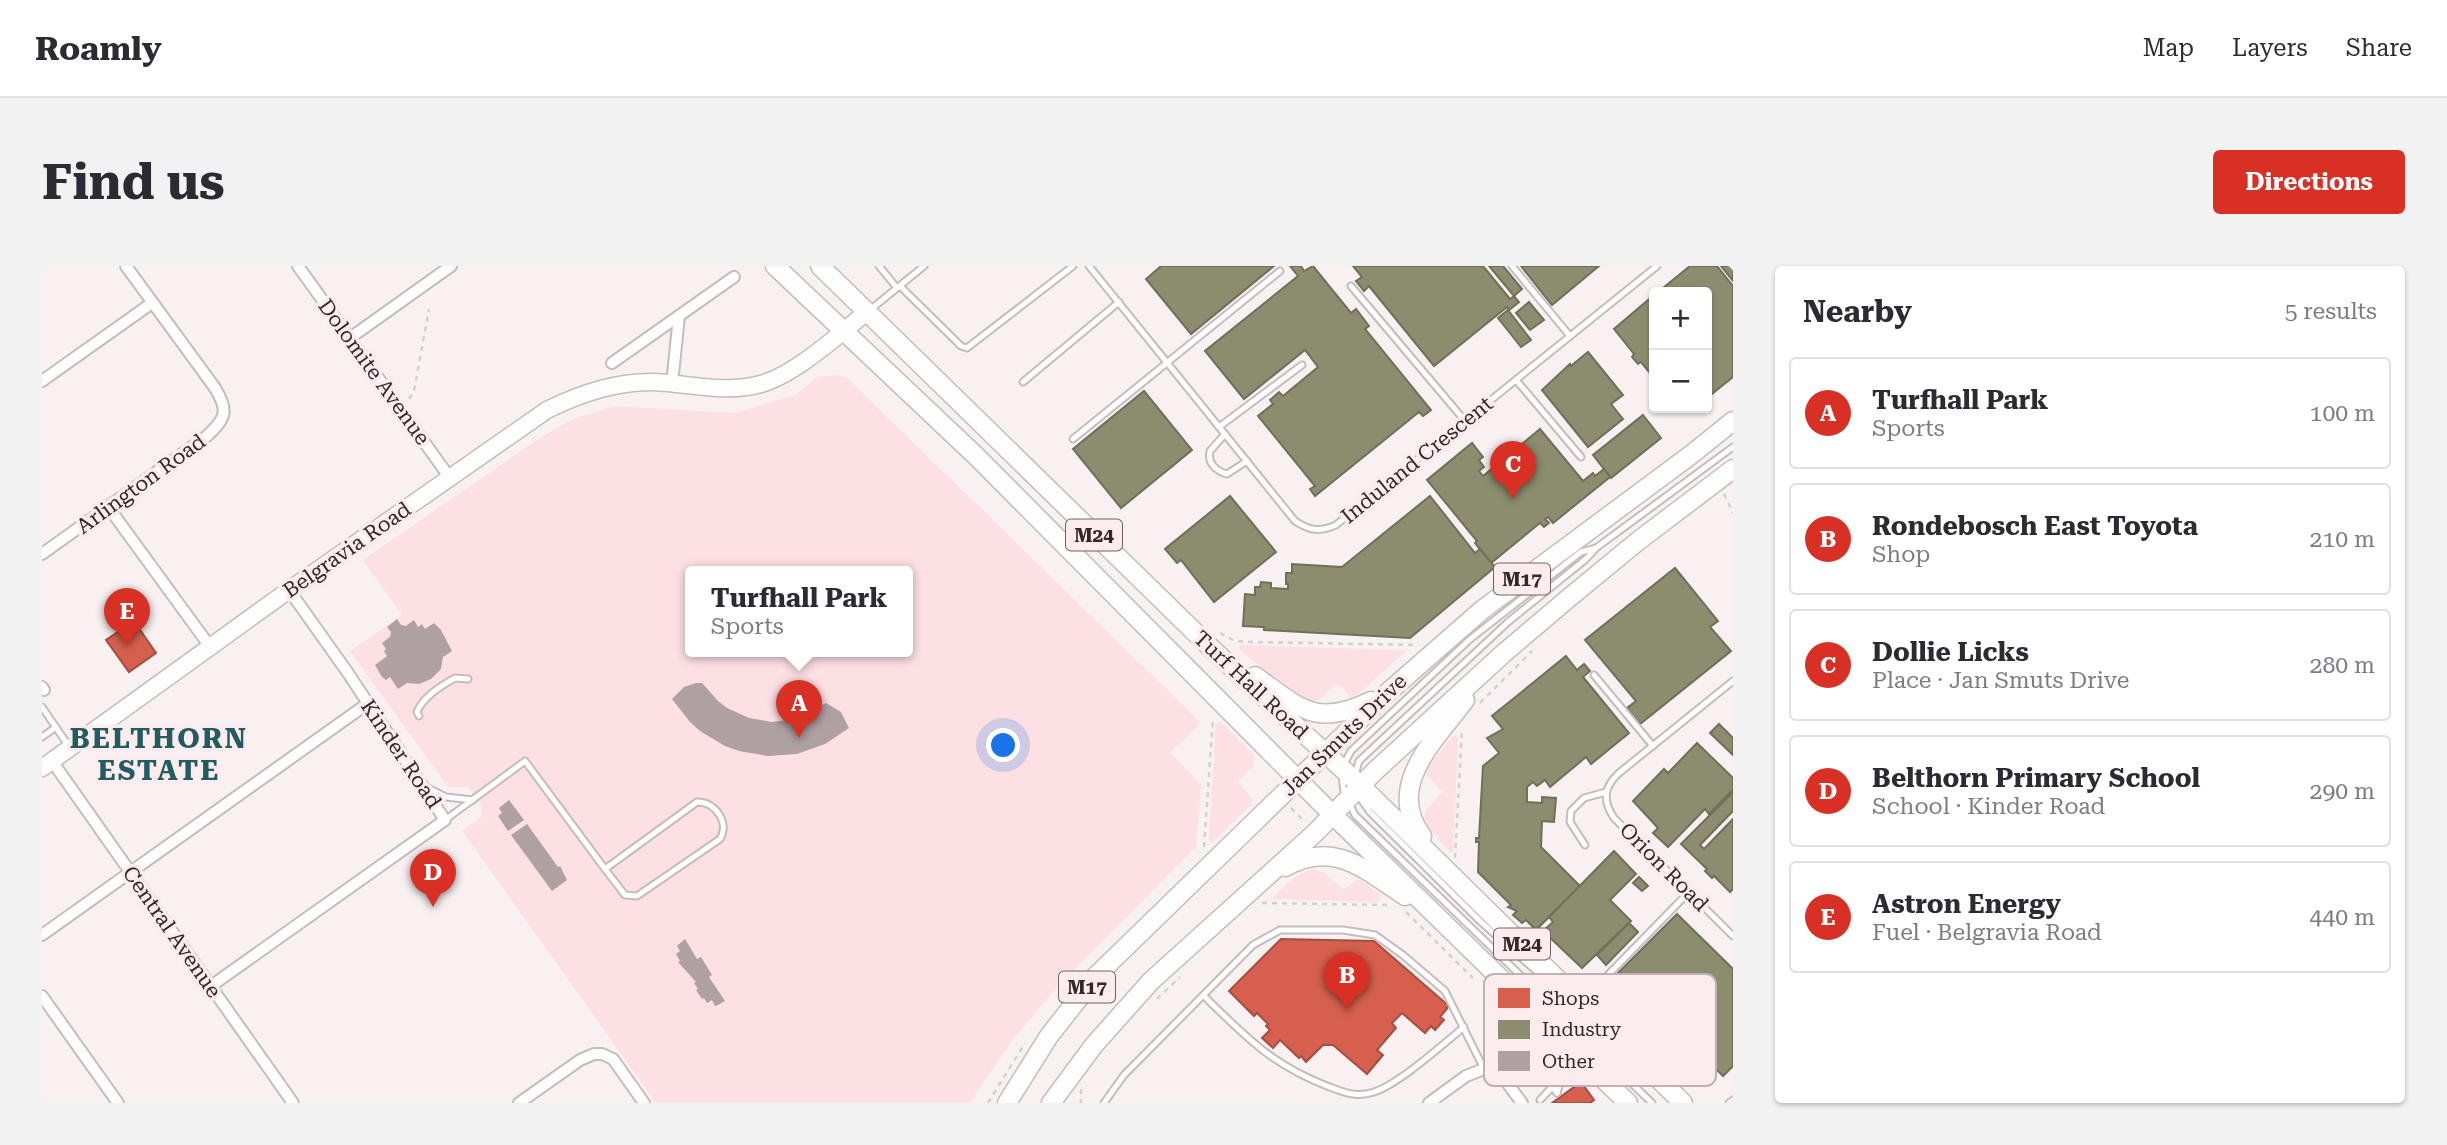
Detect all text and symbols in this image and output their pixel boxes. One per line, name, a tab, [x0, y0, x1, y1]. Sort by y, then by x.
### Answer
text: Roamly	[35, 29, 162, 68]
text: Map	[2143, 34, 2194, 62]
text: Layers	[2232, 34, 2308, 62]
text: Share	[2346, 34, 2412, 62]
button: Directions	[2213, 150, 2405, 214]
text: Find us	[42, 154, 225, 211]
map controls	[1649, 287, 1712, 413]
button: +	[1649, 287, 1712, 350]
street label: Dolomite Avenue	[313, 294, 435, 450]
text: Nearby	[1803, 294, 1912, 329]
text: 5 results	[2285, 298, 2377, 325]
button: −	[1649, 350, 1712, 413]
text: Turfhall Park	[1872, 385, 2048, 415]
street label: Induland Crescent	[1336, 391, 1498, 528]
text: A	[1820, 400, 1836, 427]
text: 100 m	[2310, 400, 2375, 427]
text: Sports	[1872, 415, 1945, 442]
street label: Arlington Road	[72, 429, 210, 539]
pin: C	[1490, 441, 1536, 499]
street label: Belgravia Road	[279, 497, 416, 603]
text: Rondebosch East Toyota	[1872, 511, 2198, 541]
road number: M24	[1066, 520, 1122, 550]
text: B	[1820, 526, 1836, 553]
text: 210 m	[2310, 526, 2375, 553]
text: Shop	[1872, 541, 1930, 568]
road number: M17	[1494, 564, 1550, 594]
popup	[685, 566, 913, 657]
text: Turfhall Park	[711, 583, 887, 613]
pin: E	[104, 588, 150, 646]
text: Sports	[711, 613, 784, 640]
street label: Turf Hall Road	[1189, 626, 1314, 744]
text: Dollie Licks	[1872, 637, 2029, 667]
text: C	[1820, 652, 1836, 679]
text: 280 m	[2310, 652, 2375, 679]
text: Place · Jan Smuts Drive	[1872, 667, 2129, 694]
street label: Jan Smuts Drive	[1276, 669, 1412, 801]
pin: A	[776, 680, 822, 738]
street label: Kinder Road	[356, 695, 446, 813]
district label: BELTHORN ESTATE	[70, 722, 248, 787]
your location	[986, 728, 1020, 762]
text: Belthorn Primary School	[1872, 763, 2200, 793]
text: D	[1819, 778, 1837, 805]
text: 290 m	[2310, 778, 2375, 805]
text: School · Kinder Road	[1872, 793, 2105, 820]
street label: Orion Road	[1615, 818, 1714, 917]
pin: D	[410, 849, 456, 907]
street label: Central Avenue	[118, 862, 226, 1002]
text: Astron Energy	[1872, 889, 2061, 919]
text: E	[1821, 904, 1835, 931]
text: 440 m	[2310, 904, 2375, 931]
text: Fuel · Belgravia Road	[1872, 919, 2102, 946]
road number: M24	[1494, 929, 1550, 960]
pin: B	[1324, 952, 1370, 1010]
road number: M17	[1059, 972, 1115, 1002]
legend	[1484, 974, 1716, 1086]
text: Shops	[1542, 987, 1599, 1010]
text: Industry	[1542, 1018, 1622, 1041]
text: Other	[1542, 1050, 1595, 1073]

